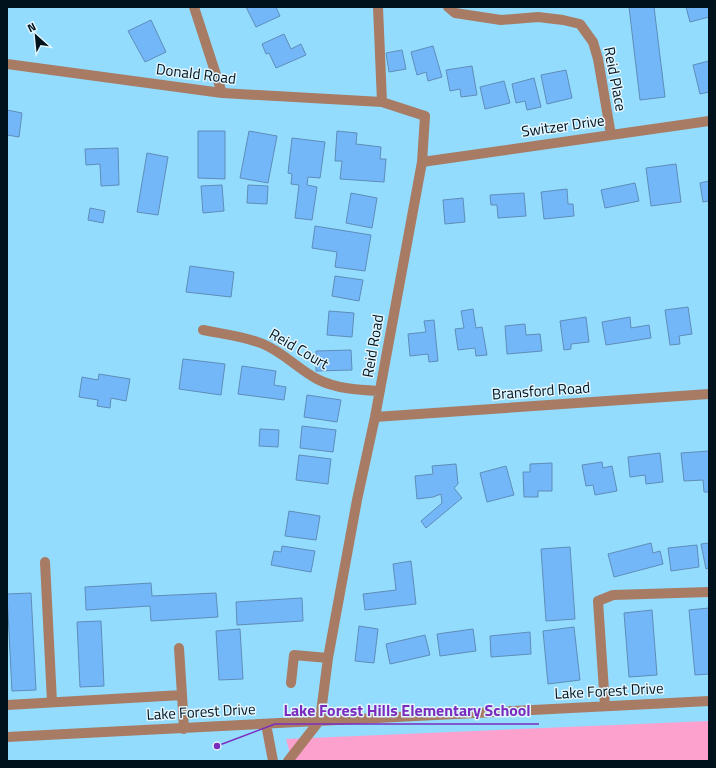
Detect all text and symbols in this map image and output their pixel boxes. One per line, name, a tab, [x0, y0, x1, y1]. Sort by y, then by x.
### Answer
north arrow	[16, 16, 56, 56]
text: N	[24, 18, 38, 36]
street label: Reid Place	[598, 45, 633, 113]
street label: Donald Road	[155, 57, 237, 90]
street label: Switzer Drive	[520, 108, 606, 143]
street label: Reid Road	[356, 313, 389, 379]
street label: Reid Court	[265, 322, 334, 375]
street label: Bransford Road	[491, 376, 591, 405]
street label: Lake Forest Drive	[554, 676, 664, 705]
callout: Lake Forest Hills Elementary School	[275, 696, 539, 724]
street label: Lake Forest Drive	[146, 697, 256, 726]
text: Lake Forest Hills Elementary School	[283, 698, 531, 722]

